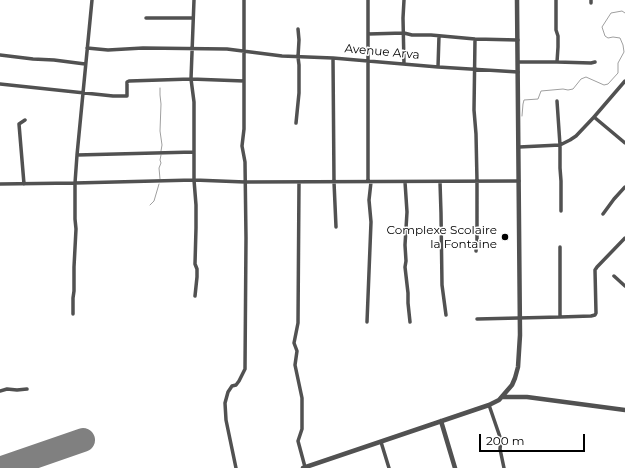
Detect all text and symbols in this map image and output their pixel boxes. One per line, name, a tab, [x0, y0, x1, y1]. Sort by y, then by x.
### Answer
street label: Avenue Arva	[344, 42, 420, 62]
place label: Complexe Scolaire la Fontaine	[386, 223, 497, 251]
marker: Complexe Scolaire la Fontaine	[500, 232, 510, 242]
scale bar	[481, 426, 587, 452]
text: 200 m	[486, 433, 525, 448]

